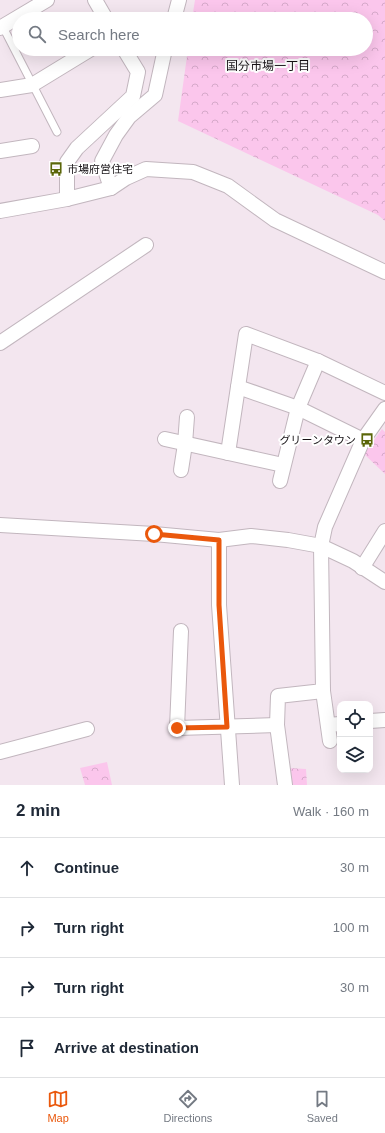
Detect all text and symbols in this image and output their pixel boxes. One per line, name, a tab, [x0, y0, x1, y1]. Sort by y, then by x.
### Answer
search box	[12, 12, 373, 56]
icon: search	[26, 23, 48, 45]
text: Search here	[58, 26, 140, 43]
district label: 国分市場一丁目	[226, 59, 310, 73]
bus stop icon: 市場府営住宅	[48, 161, 64, 177]
place label: 市場府営住宅	[67, 163, 133, 175]
bus stop icon: グリーンタウン	[359, 432, 375, 448]
place label: グリーンタウン	[280, 434, 356, 446]
route start	[145, 525, 163, 543]
map controls	[337, 701, 373, 773]
button: locate	[337, 701, 373, 737]
route end	[168, 719, 186, 737]
button: layers	[337, 737, 373, 773]
text: 2 min	[16, 801, 60, 820]
text: Walk · 160 m	[293, 804, 369, 819]
icon: ahead	[16, 857, 38, 879]
text: Continue	[54, 859, 119, 876]
text: 30 m	[340, 860, 369, 875]
icon: right	[16, 917, 38, 939]
text: Turn right	[54, 919, 124, 936]
text: 100 m	[333, 920, 369, 935]
icon: right	[16, 977, 38, 999]
text: Turn right	[54, 979, 124, 996]
text: 30 m	[340, 980, 369, 995]
icon: arrive	[16, 1037, 38, 1059]
text: Arrive at destination	[54, 1039, 199, 1056]
tab: Map	[47, 1088, 69, 1124]
tab: Directions	[163, 1088, 212, 1124]
tab: Saved	[307, 1088, 338, 1124]

